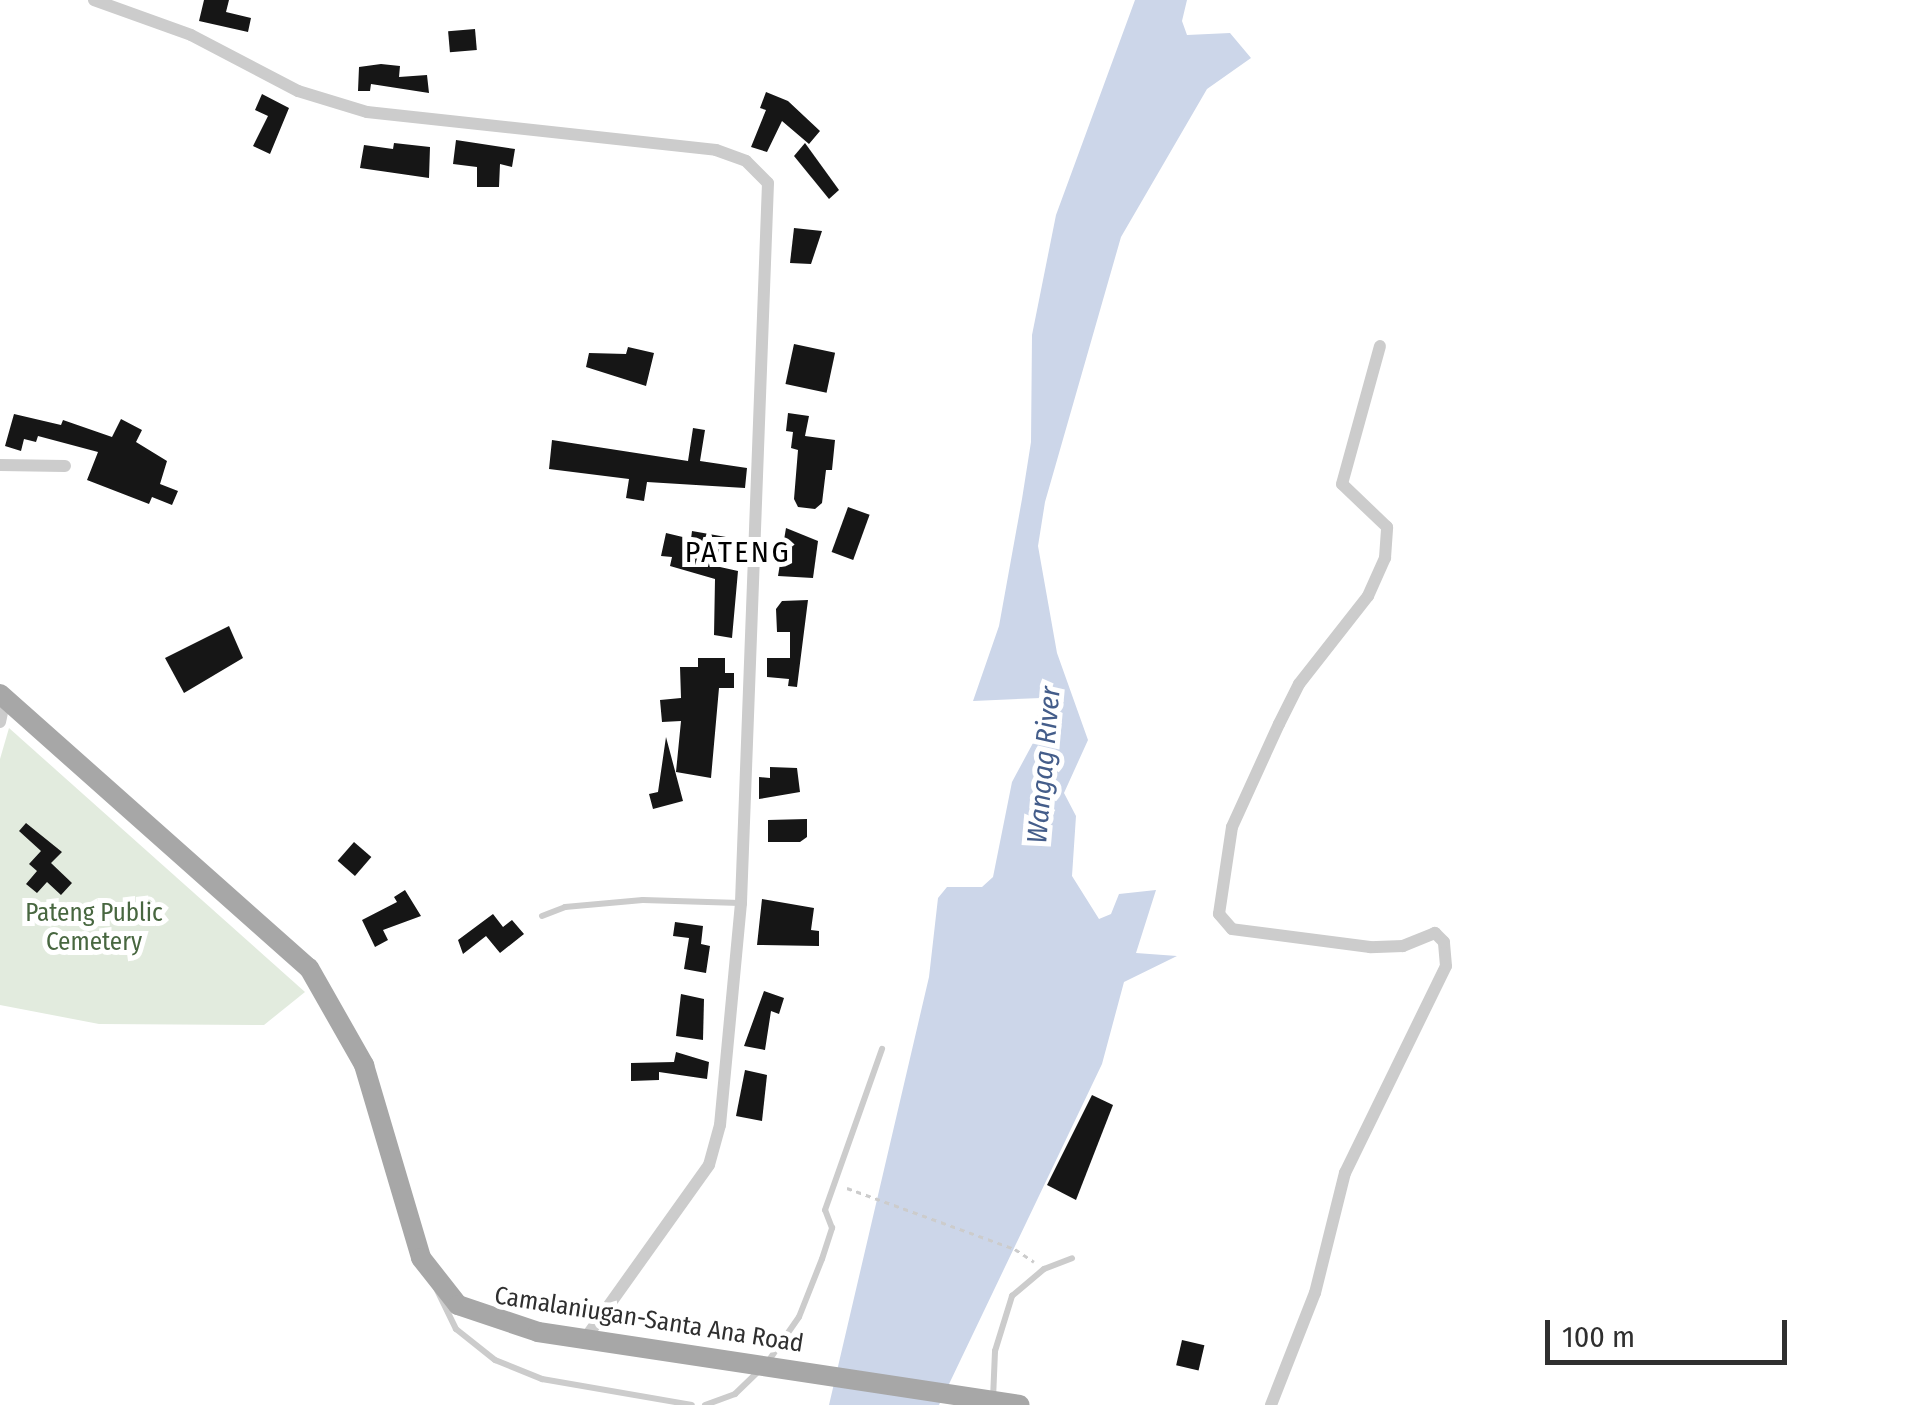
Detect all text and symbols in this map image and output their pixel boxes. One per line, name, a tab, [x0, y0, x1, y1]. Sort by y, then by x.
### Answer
district label: PATENG	[685, 534, 791, 570]
water label: Wangag River	[1020, 685, 1068, 845]
park label: Pateng Public Cemetery	[25, 899, 163, 958]
street label: Camalaniugan-Santa Ana Road	[492, 1281, 806, 1359]
scale bar	[1550, 1300, 1792, 1362]
text: 100 m	[1562, 1319, 1635, 1355]

